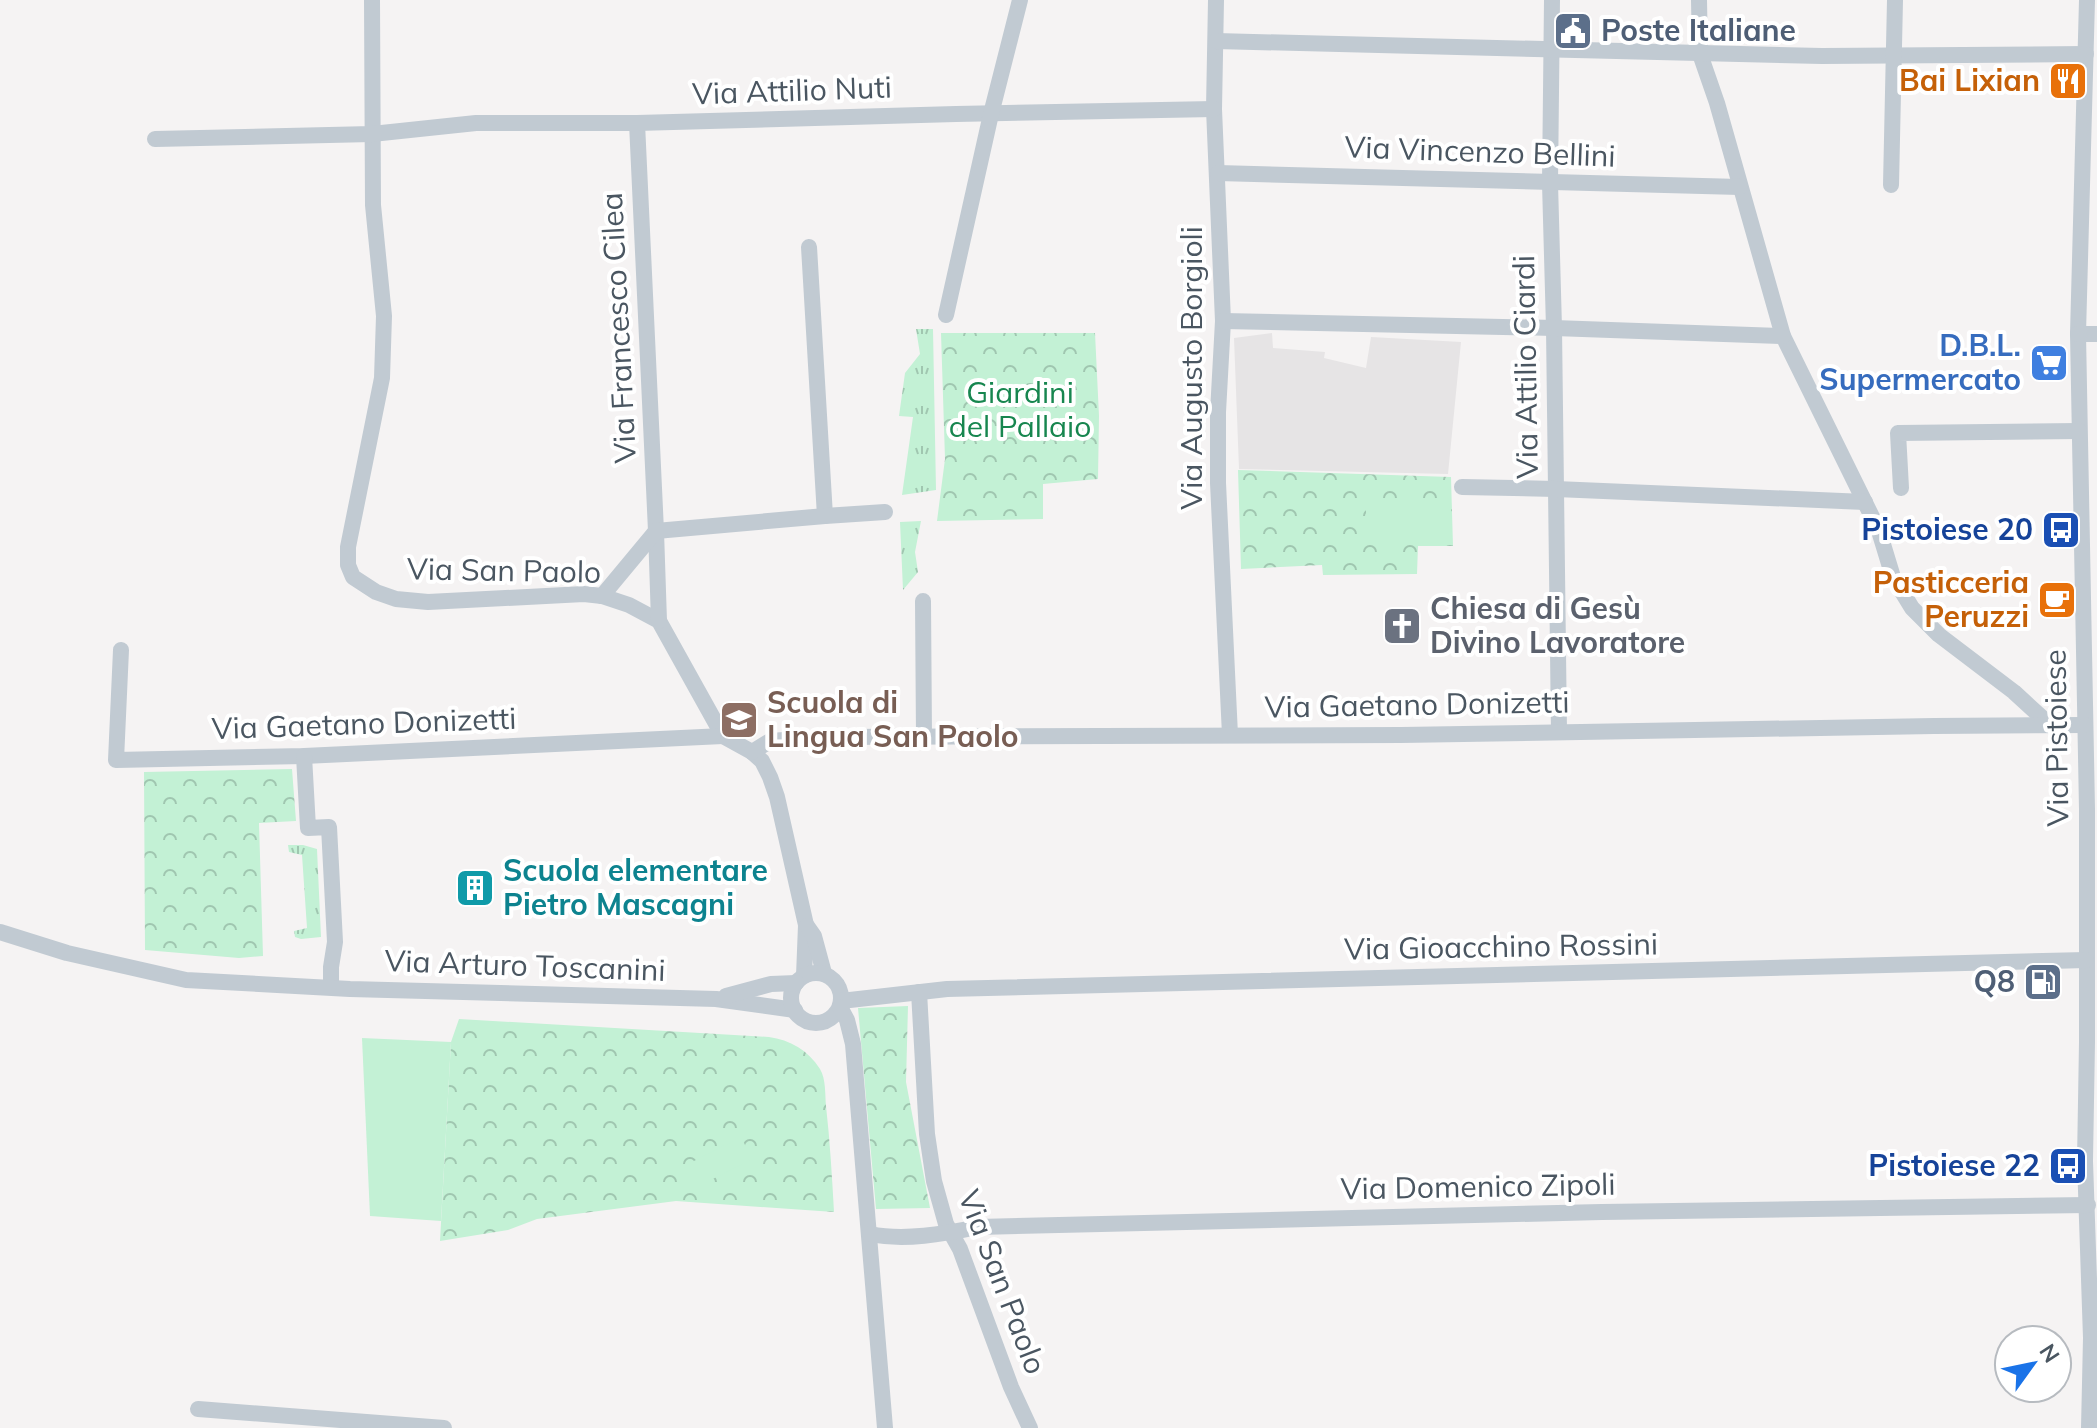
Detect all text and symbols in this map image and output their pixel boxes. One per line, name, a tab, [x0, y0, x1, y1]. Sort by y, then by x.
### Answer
public building icon: Poste Italiane	[1552, 10, 1594, 52]
place label: Poste Italiane	[1601, 11, 1796, 49]
restaurant icon: Bai Lixian	[2047, 60, 2089, 102]
place label: Bai Lixian	[1899, 61, 2040, 99]
street label: Via Attilio Nuti	[691, 68, 893, 112]
street label: Via Vincenzo Bellini	[1344, 127, 1616, 175]
street label: Via Francesco Cilea	[592, 192, 644, 464]
street label: Via Augusto Borgioli	[1172, 226, 1210, 510]
street label: Via Attilio Ciardi	[1504, 255, 1546, 479]
place label: D.B.L. Supermercato	[1819, 326, 2021, 398]
supermarket icon: D.B.L. Supermercato	[2028, 342, 2070, 384]
park label: Giardini del Pallaio	[949, 373, 1091, 445]
bus stop icon: Pistoiese 20	[2040, 509, 2082, 551]
place label: Pistoiese 20	[1861, 510, 2033, 548]
street label: Via San Paolo	[407, 549, 601, 591]
place label: Pasticceria Peruzzi	[1873, 563, 2029, 635]
cafe icon: Pasticceria Peruzzi	[2036, 579, 2078, 621]
place label: Chiesa di Gesù Divino Lavoratore	[1430, 589, 1685, 661]
church icon: Chiesa di Gesù Divino Lavoratore	[1381, 605, 1423, 647]
street label: Via Pistoiese	[2035, 649, 2077, 827]
street label: Via Gaetano Donizetti	[1264, 682, 1570, 726]
place label: Scuola di Lingua San Paolo	[767, 683, 1019, 755]
street label: Via Gaetano Donizetti	[211, 699, 517, 747]
school or university icon: Scuola di Lingua San Paolo	[718, 699, 760, 741]
place label: Scuola elementare Pietro Mascagni	[503, 851, 768, 923]
building icon: Scuola elementare Pietro Mascagni	[454, 867, 496, 909]
street label: Via Gioacchino Rossini	[1344, 924, 1658, 968]
street label: Via Arturo Toscanini	[384, 941, 666, 989]
fuel station icon: Q8	[2022, 961, 2064, 1003]
place label: Q8	[1973, 962, 2015, 1000]
bus stop icon: Pistoiese 22	[2047, 1145, 2089, 1187]
place label: Pistoiese 22	[1868, 1146, 2040, 1184]
street label: Via Domenico Zipoli	[1340, 1165, 1616, 1207]
street label: Via San Paolo	[950, 1184, 1055, 1379]
north arrow	[1993, 1324, 2073, 1404]
text: N	[2034, 1339, 2066, 1368]

